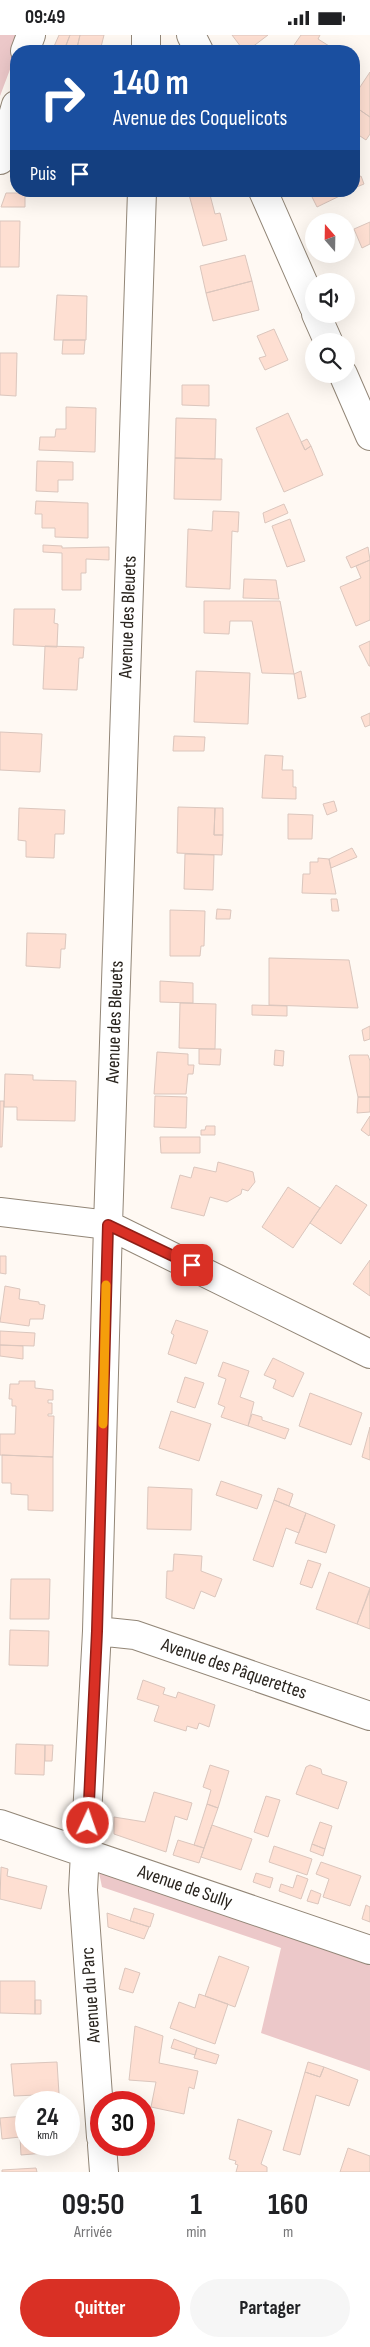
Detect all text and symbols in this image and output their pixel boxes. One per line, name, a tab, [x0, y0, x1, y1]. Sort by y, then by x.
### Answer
text: 09:49	[25, 6, 65, 29]
text: 140 m	[113, 62, 189, 105]
icon: right	[30, 65, 95, 130]
text: Avenue des Coquelicots	[113, 105, 287, 132]
icon: arrive	[66, 160, 94, 188]
text: Puis	[30, 163, 56, 186]
north arrow	[305, 213, 355, 263]
map controls	[305, 213, 355, 383]
button: sound	[305, 273, 355, 323]
button: search	[305, 333, 355, 383]
street label: Avenue des Bleuets	[114, 555, 142, 680]
street label: Avenue des Bleuets	[101, 960, 129, 1085]
pin	[171, 1244, 213, 1286]
icon: arrive	[178, 1251, 206, 1279]
street label: Avenue des Pâquerettes	[157, 1633, 310, 1705]
position arrow	[61, 1796, 113, 1848]
street label: Avenue de Sully	[134, 1860, 236, 1914]
street label: Avenue du Parc	[76, 1946, 106, 2045]
speed limit sign: 30	[90, 2091, 155, 2156]
text: 24	[36, 2102, 59, 2133]
text: km/h	[37, 2128, 58, 2143]
text: 09:50	[62, 2187, 124, 2223]
text: 1	[190, 2187, 202, 2223]
text: 160	[268, 2187, 308, 2223]
text: Arrivée	[74, 2223, 112, 2242]
text: min	[186, 2223, 206, 2242]
text: m	[283, 2223, 293, 2242]
button: Quitter	[20, 2279, 180, 2337]
button: Partager	[190, 2279, 350, 2337]

